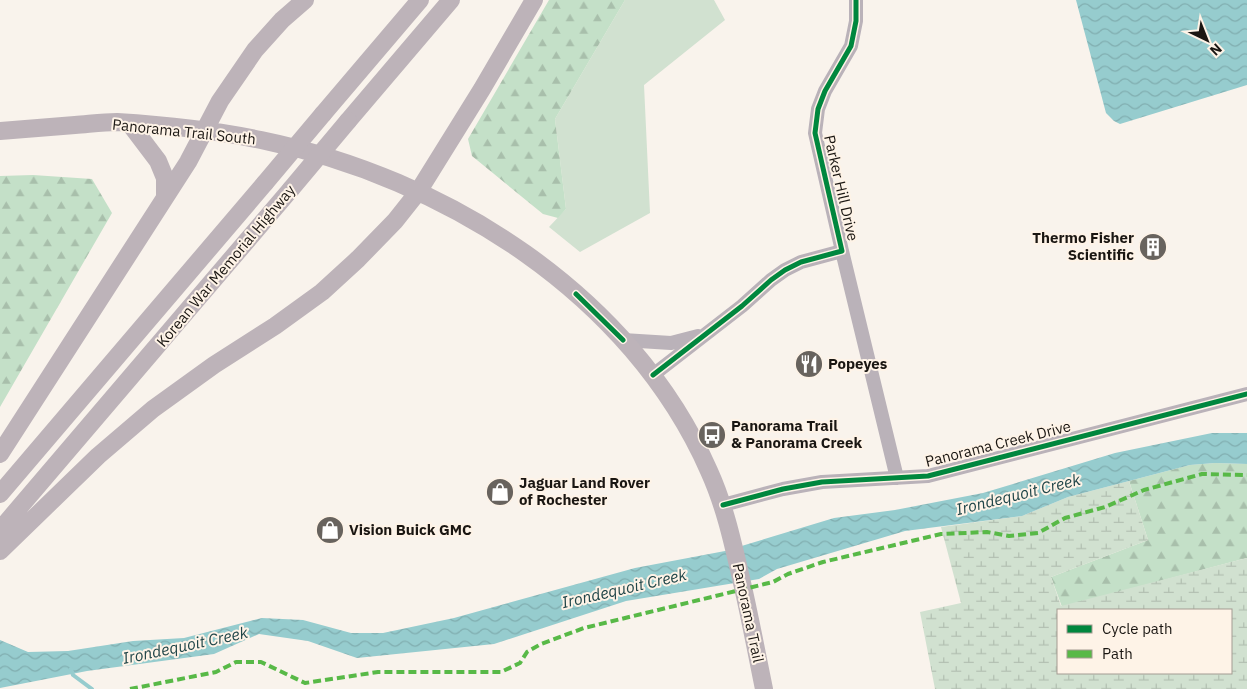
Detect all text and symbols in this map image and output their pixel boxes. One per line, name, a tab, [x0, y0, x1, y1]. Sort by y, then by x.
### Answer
north arrow	[1182, 15, 1232, 65]
text: N	[1206, 39, 1226, 60]
street label: Panorama Trail South	[111, 115, 257, 148]
street label: Parker Hill Drive	[820, 133, 863, 243]
street label: Korean War Memorial Highway	[152, 180, 299, 351]
place label: Thermo Fisher Scientific	[1032, 228, 1134, 264]
building icon: Thermo Fisher Scientific	[1138, 232, 1168, 262]
restaurant icon: Popeyes	[794, 349, 824, 379]
place label: Popeyes	[828, 354, 888, 373]
place label: Panorama Trail & Panorama Creek	[731, 416, 862, 452]
street label: Panorama Creek Drive	[923, 416, 1073, 471]
bus stop icon: Panorama Trail & Panorama Creek	[697, 420, 727, 450]
water label: Irondequoit Creek	[954, 469, 1083, 519]
place label: Jaguar Land Rover of Rochester	[519, 473, 650, 509]
shop icon: Jaguar Land Rover of Rochester	[485, 477, 515, 507]
shop icon: Vision Buick GMC	[315, 515, 345, 545]
place label: Vision Buick GMC	[349, 520, 472, 539]
street label: Panorama Trail	[729, 561, 768, 664]
water label: Irondequoit Creek	[560, 564, 689, 612]
legend	[1057, 609, 1232, 674]
text: Cycle path	[1102, 619, 1173, 638]
water label: Irondequoit Creek	[121, 622, 250, 668]
text: Path	[1102, 644, 1133, 663]

